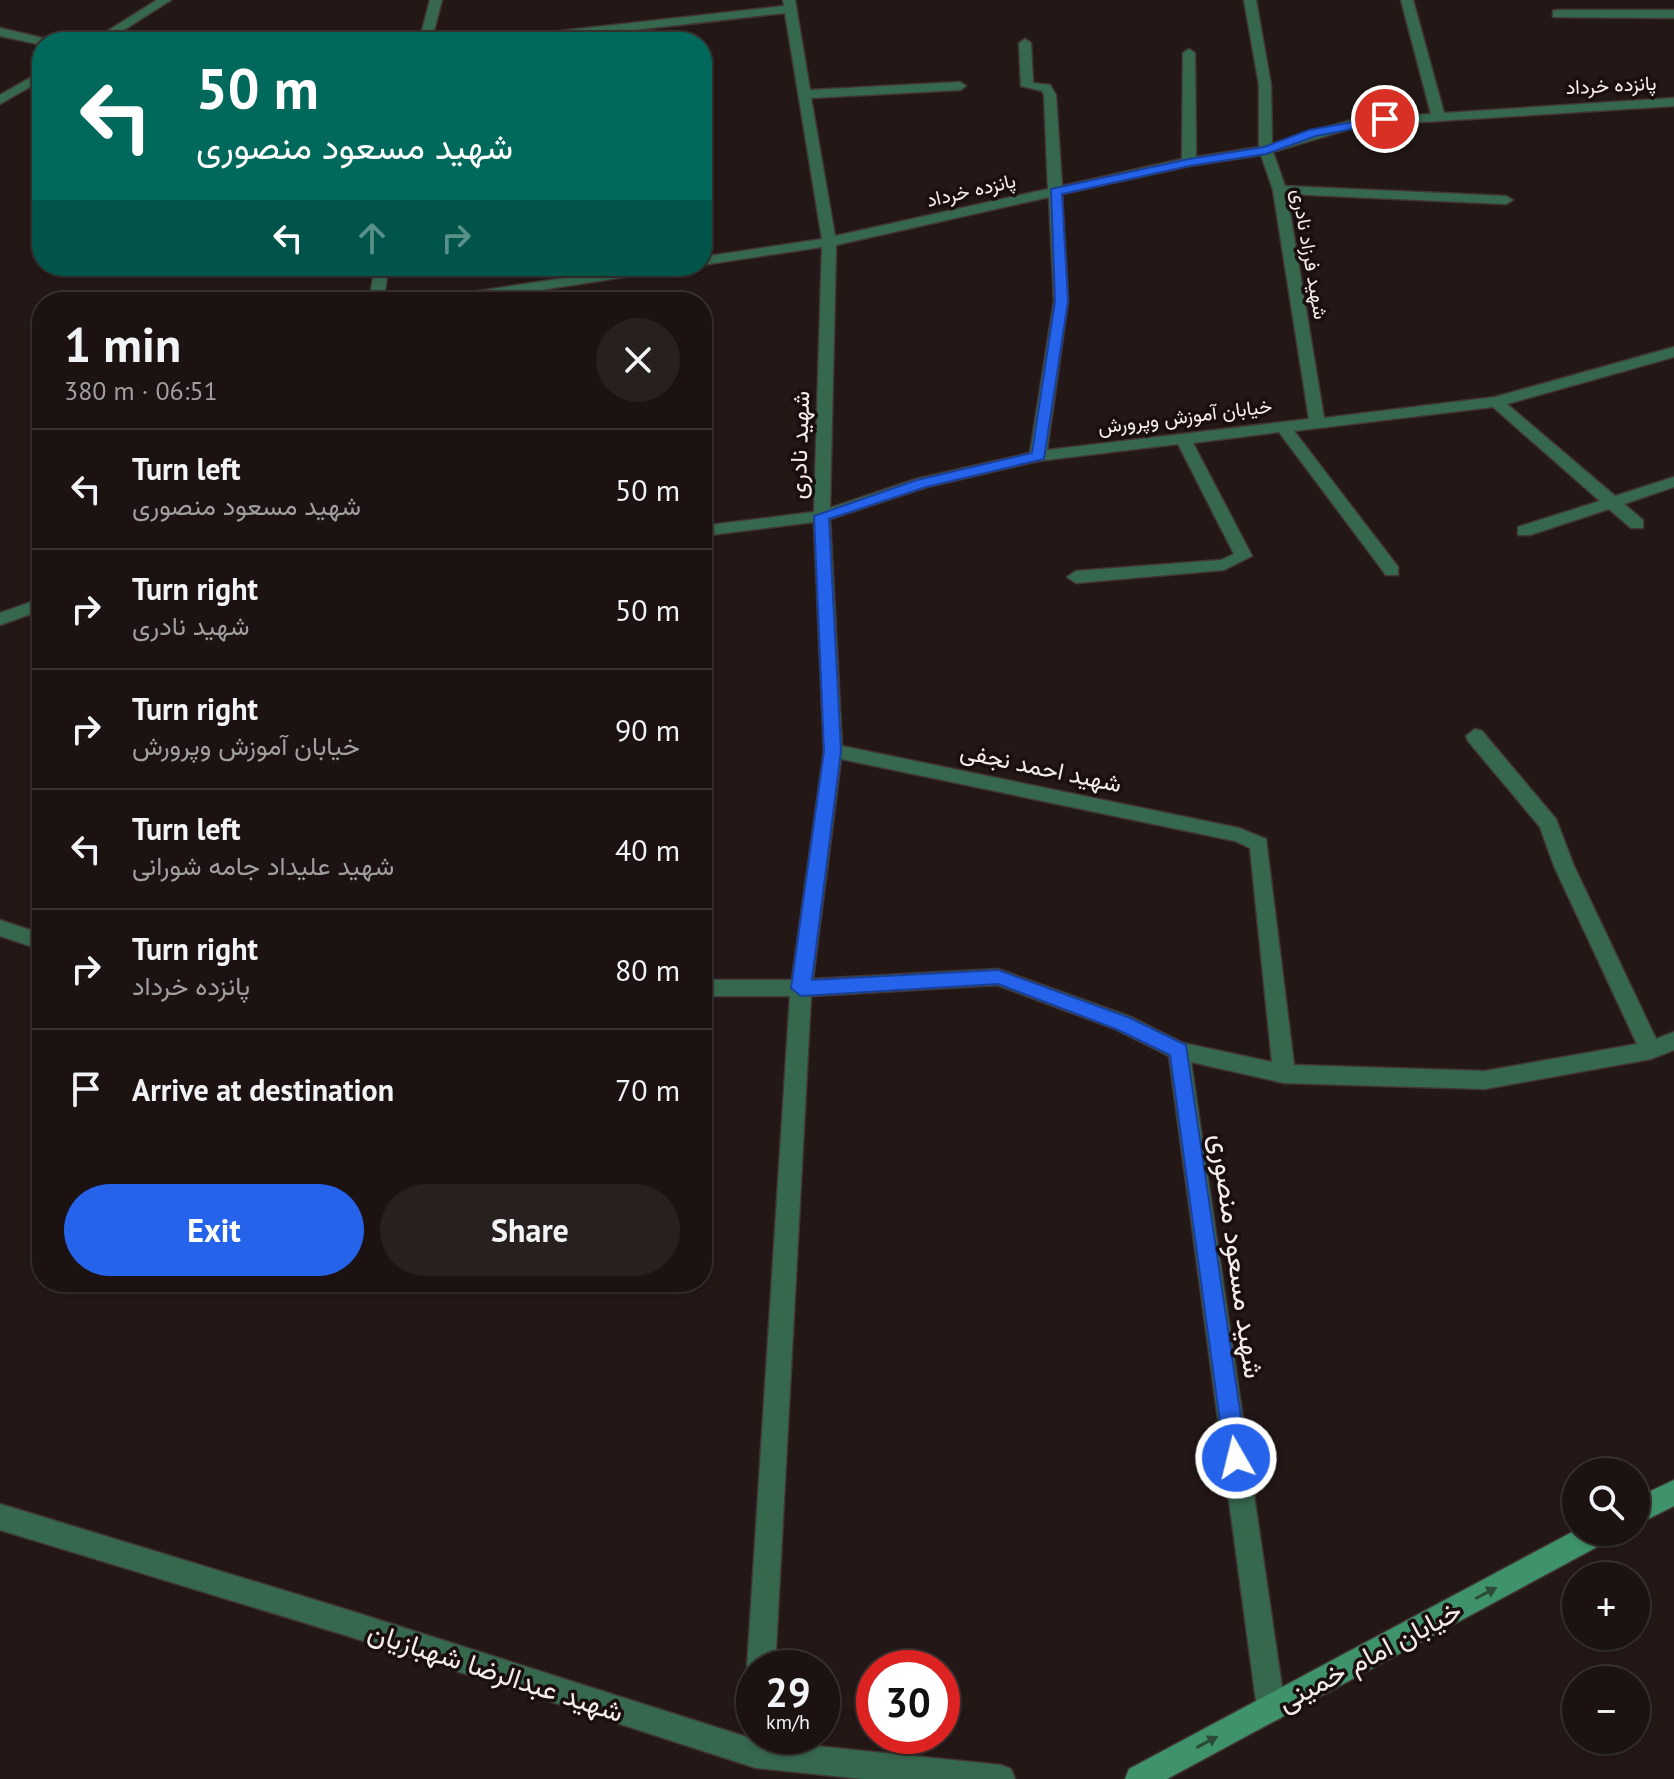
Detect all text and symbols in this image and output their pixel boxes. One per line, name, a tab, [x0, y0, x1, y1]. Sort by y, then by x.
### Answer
text: 50 m	[196, 52, 319, 124]
icon: left	[64, 64, 168, 168]
street label: پانزده خرداد	[1565, 70, 1657, 101]
pin	[1351, 85, 1419, 153]
icon: arrive	[1363, 97, 1407, 141]
text: شهید مسعود منصوری	[196, 122, 513, 169]
street label: پانزده خرداد	[924, 167, 1018, 214]
street label: شهید فرزاد نادری	[1286, 187, 1334, 321]
icon: left	[266, 216, 310, 260]
icon: ahead	[350, 216, 394, 260]
icon: right	[434, 216, 478, 260]
text: 1 min	[64, 313, 181, 375]
button: close	[596, 318, 680, 402]
text: 380 m · 06:51	[64, 374, 218, 407]
street label: شهید نادری	[782, 390, 816, 500]
street label: خیابان آموزش وپرورش	[1096, 392, 1274, 441]
text: Turn left	[132, 449, 240, 488]
icon: left	[64, 467, 108, 511]
text: 50 m	[615, 470, 680, 509]
text: شهید مسعود منصوری	[132, 489, 361, 522]
text: Turn right	[132, 569, 258, 608]
icon: right	[64, 587, 108, 631]
text: 50 m	[615, 590, 680, 629]
text: شهید نادری	[132, 609, 250, 642]
text: Turn right	[132, 689, 258, 728]
icon: right	[64, 707, 108, 751]
text: 90 m	[615, 710, 680, 749]
text: خیابان آموزش وپرورش	[132, 729, 360, 762]
street label: شهید احمد نجفی	[958, 735, 1124, 799]
text: Turn left	[132, 809, 240, 848]
icon: left	[64, 827, 108, 871]
text: 40 m	[615, 830, 680, 869]
text: شهید علیداد جامه شورانی	[132, 849, 394, 882]
text: Turn right	[132, 929, 258, 968]
icon: right	[64, 947, 108, 991]
text: 80 m	[615, 950, 680, 989]
text: پانزده خرداد	[132, 969, 250, 1002]
icon: arrive	[64, 1067, 108, 1111]
text: Arrive at destination	[132, 1070, 394, 1109]
text: 70 m	[615, 1070, 680, 1109]
street label: شهید مسعود منصوری	[1203, 1131, 1273, 1381]
button: Exit	[64, 1184, 364, 1276]
button: Share	[380, 1184, 680, 1276]
position arrow	[1194, 1416, 1278, 1500]
map controls	[1562, 1458, 1650, 1754]
button: search	[1562, 1458, 1650, 1546]
button: +	[1562, 1562, 1650, 1650]
one-way arrow	[1474, 1586, 1497, 1599]
street label: خیابان امام خمینی	[1270, 1591, 1468, 1720]
street label: شهید عبدالرضا شهبازیان	[363, 1612, 629, 1730]
speed limit sign: 30	[856, 1650, 960, 1754]
text: 29	[765, 1666, 811, 1718]
button: −	[1562, 1666, 1650, 1754]
text: km/h	[766, 1709, 810, 1735]
one-way arrow	[1196, 1735, 1219, 1749]

